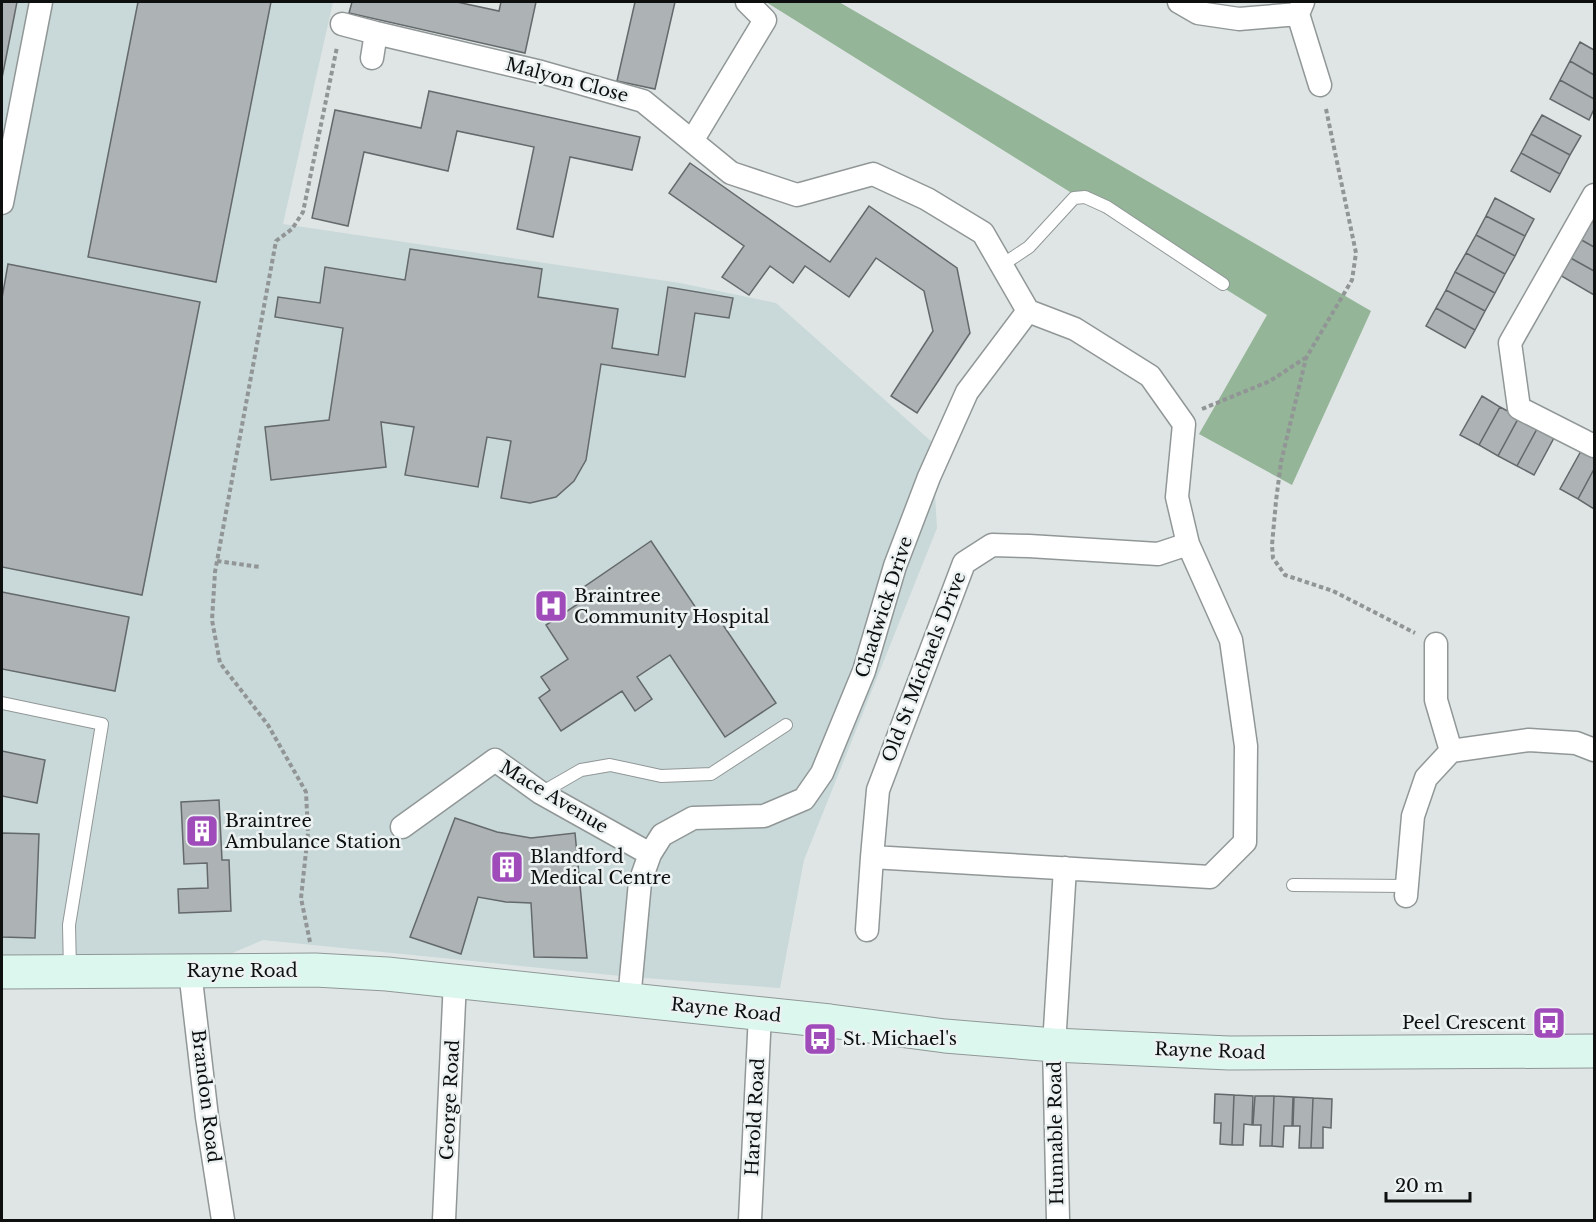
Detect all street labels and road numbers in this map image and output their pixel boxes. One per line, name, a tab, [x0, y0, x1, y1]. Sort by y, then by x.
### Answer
street label: Malyon Close	[503, 53, 631, 107]
street label: Chadwick Drive	[851, 534, 917, 680]
street label: Old St Michaels Drive	[878, 569, 970, 765]
street label: Mace Avenue	[496, 756, 612, 838]
street label: Rayne Road	[186, 960, 298, 982]
street label: Rayne Road	[670, 993, 782, 1027]
street label: Brandon Road	[187, 1028, 225, 1164]
street label: Rayne Road	[1154, 1038, 1266, 1064]
street label: George Road	[436, 1039, 464, 1161]
street label: Harold Road	[741, 1058, 769, 1176]
street label: Hunnable Road	[1044, 1061, 1068, 1205]

